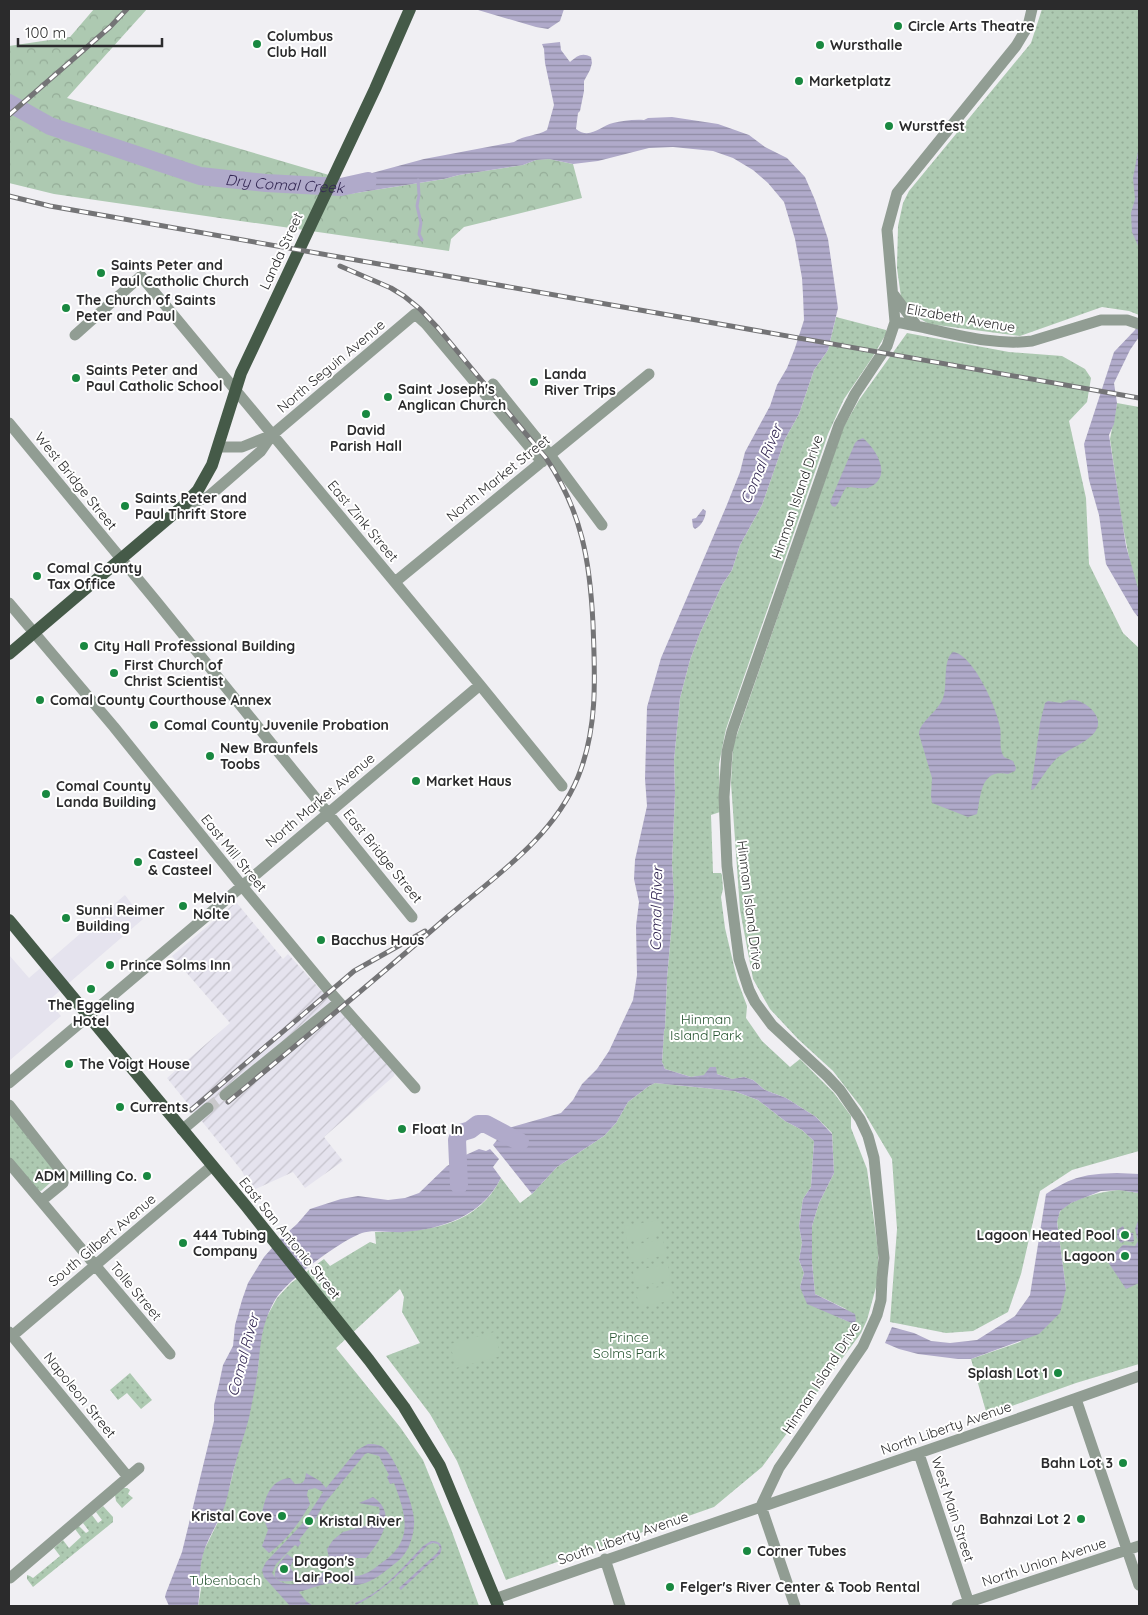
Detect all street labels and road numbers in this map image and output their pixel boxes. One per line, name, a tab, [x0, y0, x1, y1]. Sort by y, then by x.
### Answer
street label: Landa Street	[255, 209, 307, 292]
street label: Elizabeth Avenue	[905, 300, 1017, 336]
street label: North Seguin Avenue	[273, 315, 389, 416]
street label: West Bridge Street	[31, 428, 121, 534]
street label: North Market Street	[443, 431, 554, 525]
street label: Hinman Island Drive	[767, 432, 827, 561]
street label: East Zink Street	[324, 476, 403, 566]
street label: North Market Avenue	[262, 749, 379, 851]
street label: East Bridge Street	[340, 805, 427, 907]
street label: East Mill Street	[197, 811, 271, 896]
street label: Hinman Island Drive	[733, 839, 767, 971]
street label: East San Antonio Street	[235, 1173, 345, 1303]
street label: South Gilbert Avenue	[45, 1190, 160, 1290]
street label: Tolle Street	[106, 1258, 166, 1324]
street label: Hinman Island Drive	[778, 1318, 864, 1438]
street label: Napoleon Street	[40, 1348, 120, 1442]
street label: North Liberty Avenue	[878, 1397, 1014, 1459]
street label: West Main Street	[928, 1454, 979, 1564]
street label: South Liberty Avenue	[555, 1507, 691, 1569]
street label: North Union Avenue	[979, 1533, 1109, 1591]

